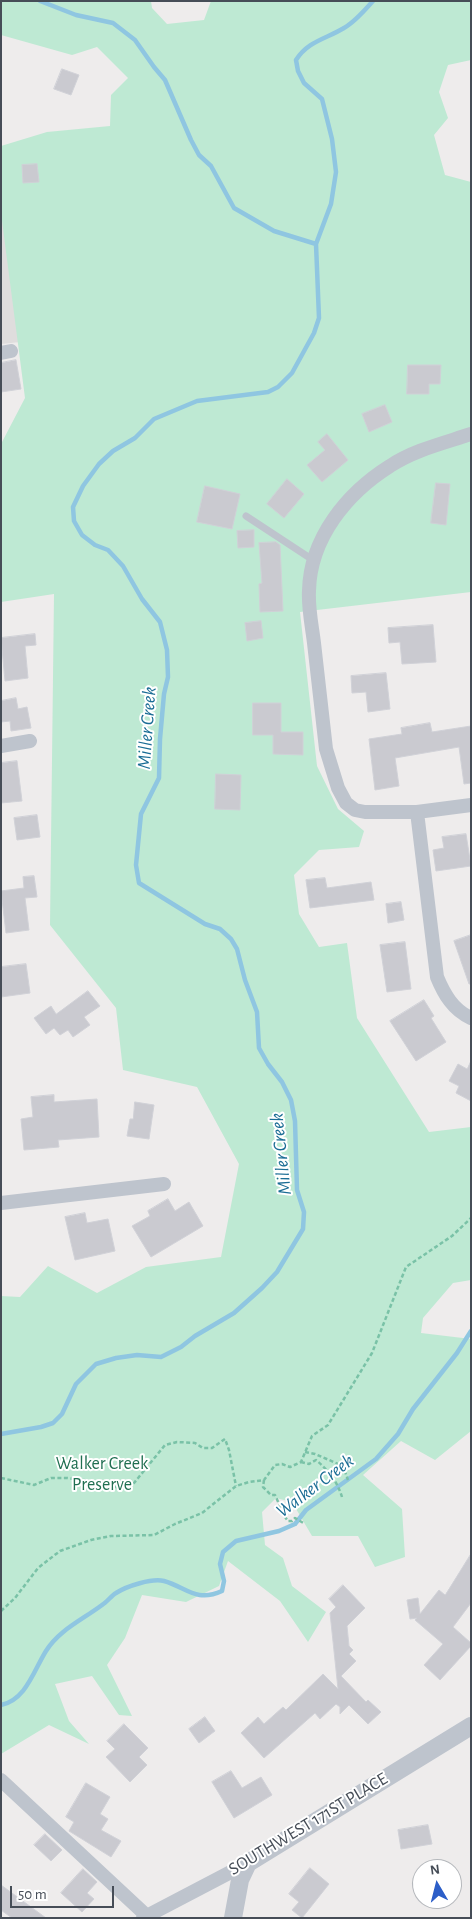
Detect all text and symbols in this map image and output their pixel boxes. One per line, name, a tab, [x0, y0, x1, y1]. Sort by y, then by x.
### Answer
water label: Miller Creek	[133, 686, 161, 770]
water label: Miller Creek	[265, 1112, 297, 1196]
water label: Walker Creek	[272, 1449, 358, 1523]
park label: Walker Creek Preserve	[56, 1453, 148, 1496]
street label: SOUTHWEST 171ST PLACE	[225, 1768, 391, 1880]
north arrow	[412, 1859, 462, 1909]
text: N	[429, 1863, 441, 1878]
scale bar	[12, 1876, 116, 1908]
text: 50 m	[18, 1887, 47, 1902]

